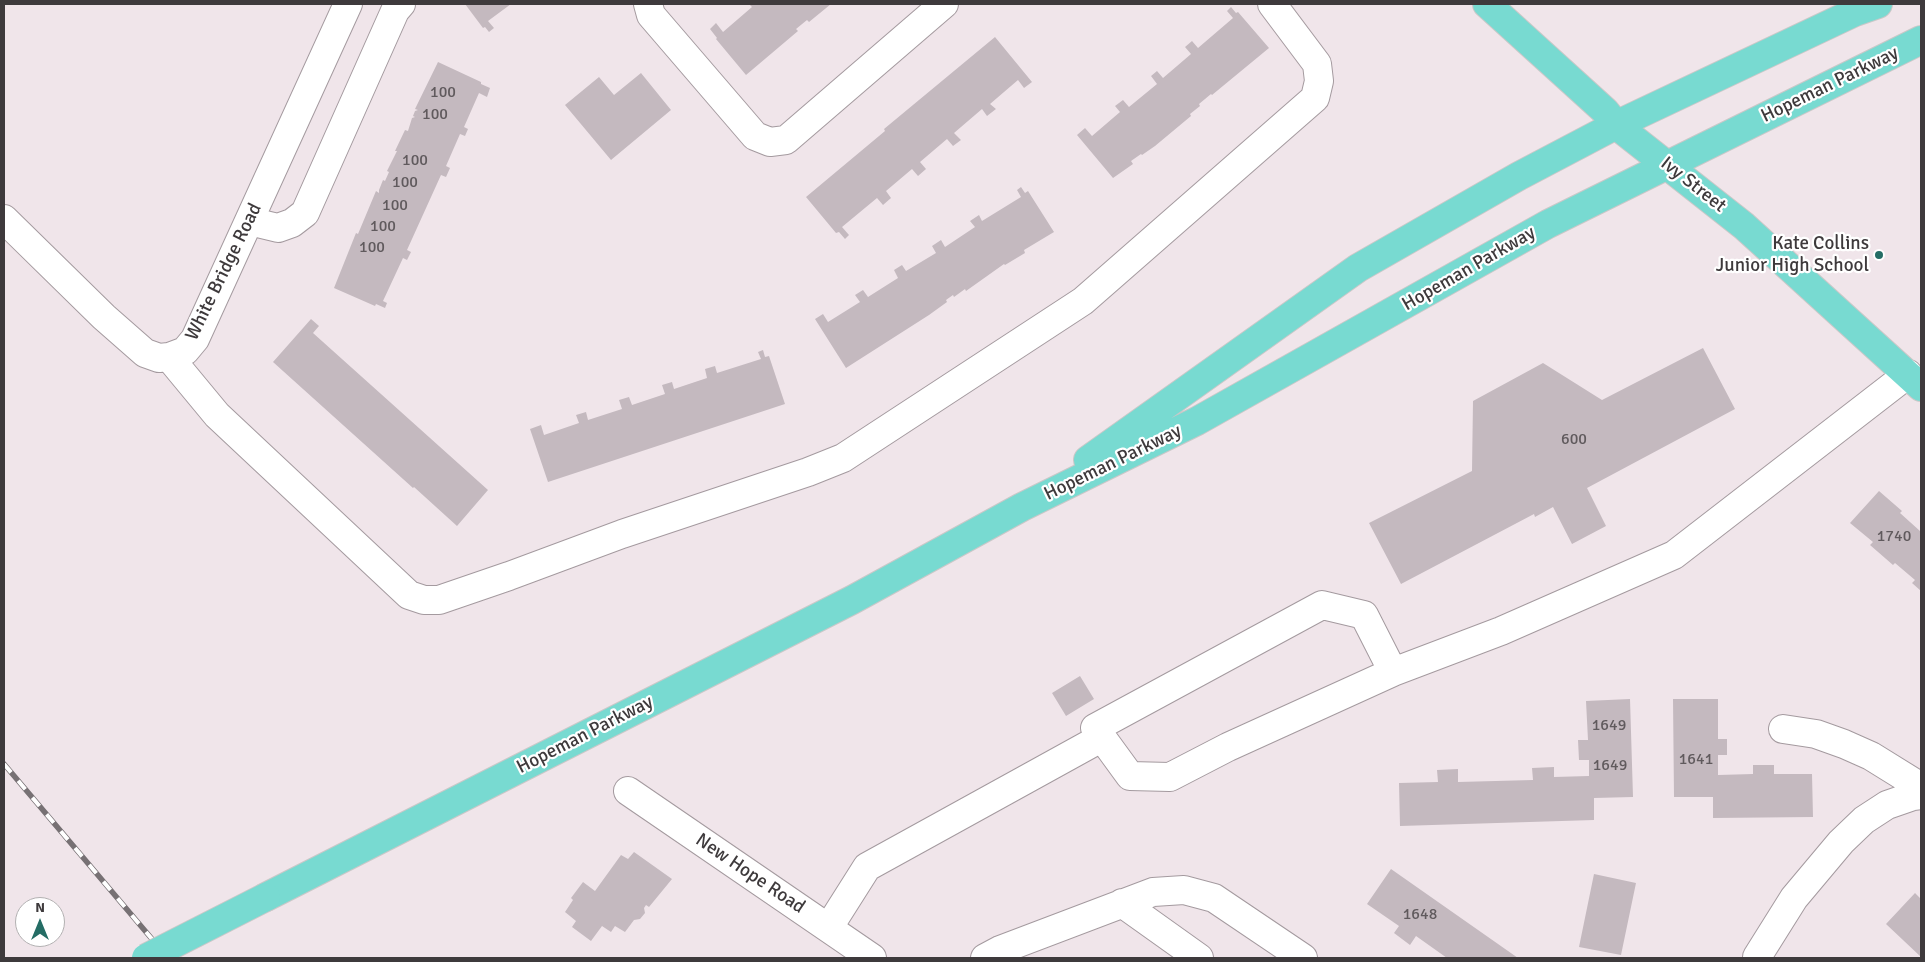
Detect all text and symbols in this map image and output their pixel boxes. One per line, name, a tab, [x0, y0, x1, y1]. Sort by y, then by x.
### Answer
street label: Hopeman Parkway	[1758, 42, 1902, 128]
house number: 100	[430, 83, 456, 103]
house number: 100	[422, 105, 448, 125]
house number: 100	[402, 151, 428, 171]
street label: Ivy Street	[1656, 152, 1730, 218]
house number: 100	[392, 173, 418, 193]
house number: 100	[382, 196, 408, 216]
street label: White Bridge Road	[181, 200, 267, 344]
house number: 100	[370, 217, 396, 237]
street label: Hopeman Parkway	[1398, 222, 1540, 316]
place label: Kate Collins Junior High School	[1716, 233, 1869, 277]
house number: 100	[359, 238, 385, 258]
marker: Kate Collins Junior High School	[1873, 249, 1885, 261]
street label: Hopeman Parkway	[1041, 420, 1185, 506]
house number: 600	[1561, 430, 1587, 450]
house number: 1740	[1877, 527, 1911, 547]
street label: Hopeman Parkway	[513, 691, 657, 779]
house number: 1649	[1592, 716, 1626, 736]
house number: 1641	[1679, 750, 1713, 770]
house number: 1649	[1593, 756, 1627, 776]
street label: New Hope Road	[691, 829, 809, 919]
north arrow	[15, 897, 65, 947]
text: N	[35, 899, 45, 916]
house number: 1648	[1403, 905, 1437, 925]

